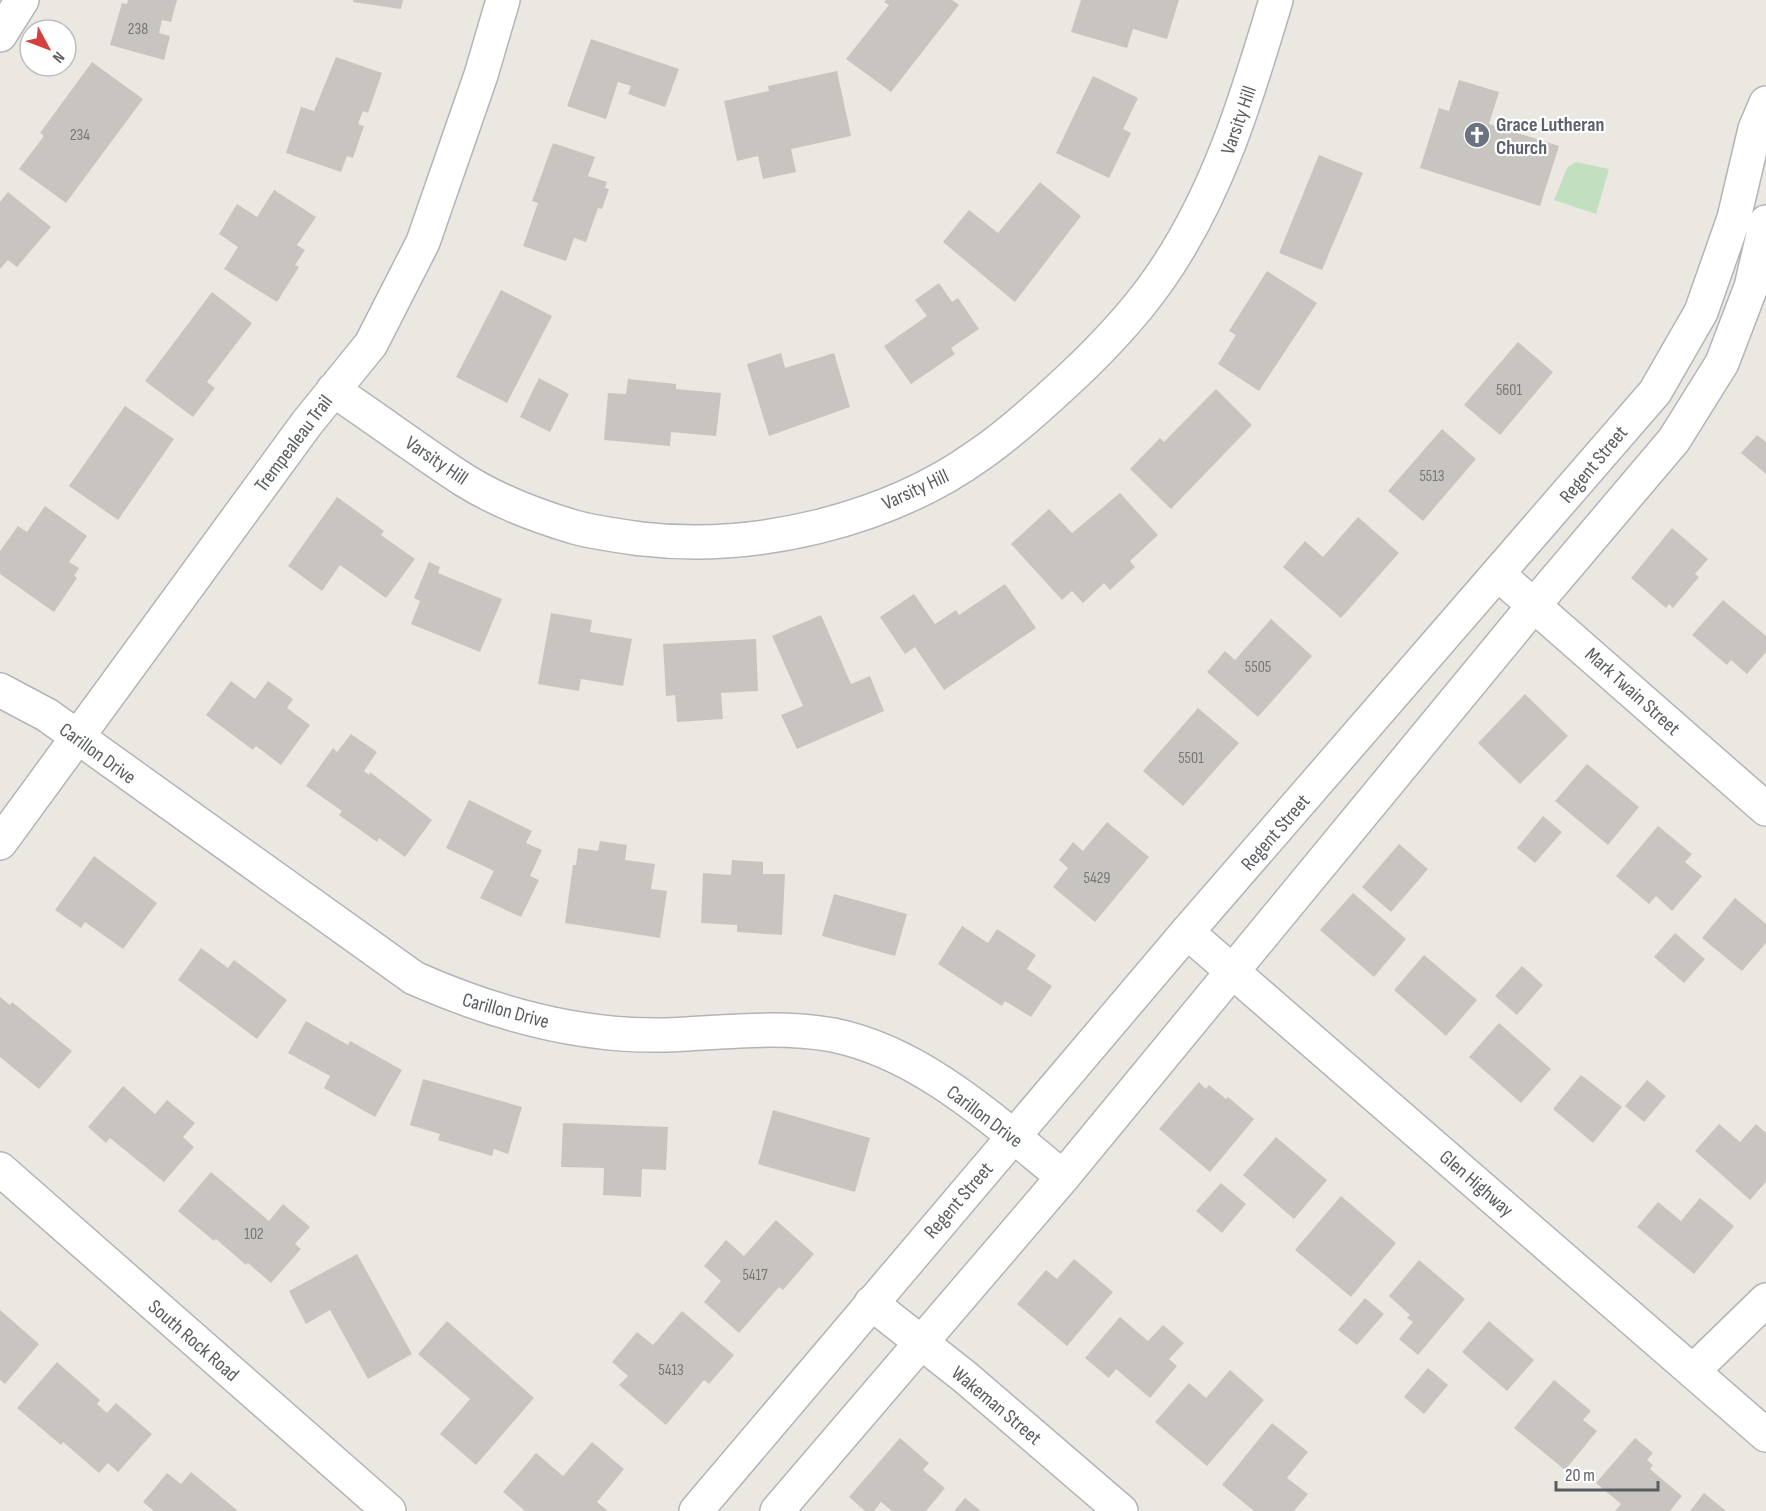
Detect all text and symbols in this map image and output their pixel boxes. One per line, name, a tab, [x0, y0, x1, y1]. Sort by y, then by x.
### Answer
north arrow	[18, 18, 78, 78]
house number: 238	[128, 20, 148, 39]
text: N	[48, 47, 68, 66]
street label: Varsity Hill	[1216, 83, 1262, 158]
place label: Grace Lutheran Church	[1496, 113, 1604, 160]
church icon: Grace Lutheran Church	[1462, 120, 1492, 150]
house number: 234	[70, 126, 90, 145]
house number: 5601	[1496, 381, 1522, 400]
street label: Trempealeau Trail	[250, 390, 338, 497]
street label: Regent Street	[1555, 421, 1633, 508]
street label: Varsity Hill	[400, 431, 472, 491]
street label: Varsity Hill	[878, 464, 953, 516]
house number: 5513	[1419, 467, 1445, 486]
street label: Mark Twain Street	[1580, 643, 1685, 741]
house number: 5505	[1245, 658, 1271, 677]
street label: Carillon Drive	[54, 718, 140, 790]
house number: 5501	[1178, 749, 1204, 768]
street label: Regent Street	[1236, 790, 1315, 876]
house number: 5429	[1084, 869, 1110, 888]
street label: Carillon Drive	[460, 988, 552, 1034]
street label: Carillon Drive	[942, 1080, 1027, 1153]
street label: Glen Highway	[1434, 1145, 1518, 1223]
street label: Regent Street	[919, 1158, 998, 1244]
house number: 102	[244, 1225, 264, 1244]
house number: 5417	[742, 1266, 768, 1285]
street label: South Rock Road	[143, 1295, 244, 1387]
house number: 5413	[658, 1361, 684, 1380]
street label: Wakeman Street	[946, 1361, 1046, 1450]
scale bar	[1556, 1454, 1658, 1492]
text: 20 m	[1565, 1465, 1595, 1486]

